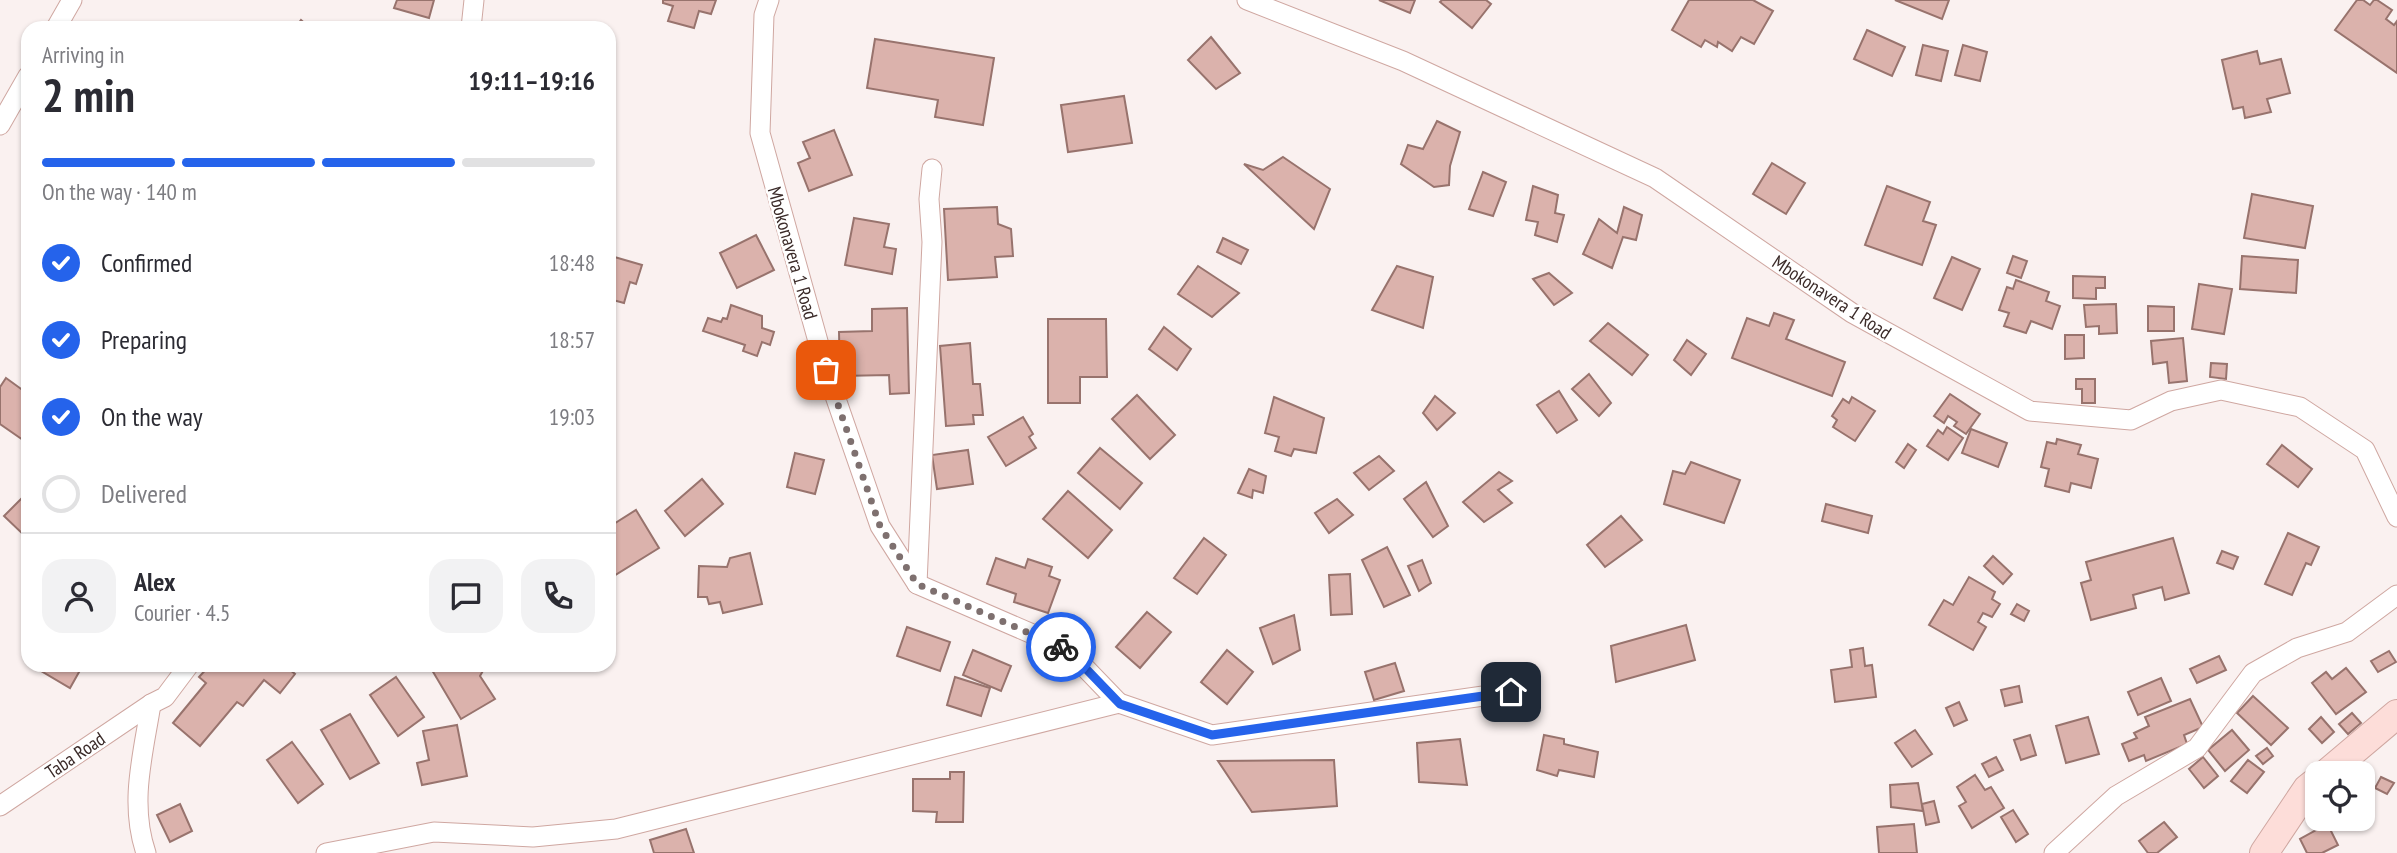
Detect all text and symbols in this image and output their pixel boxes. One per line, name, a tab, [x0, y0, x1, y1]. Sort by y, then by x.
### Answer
text: Arriving in	[42, 40, 124, 69]
text: 19:11–19:16	[468, 64, 595, 97]
text: 2 min	[42, 65, 135, 125]
text: On the way · 140 m	[42, 177, 197, 206]
street label: Mbokonavera 1 Road	[763, 184, 823, 322]
icon: check	[42, 244, 80, 282]
text: Confirmed	[101, 246, 192, 279]
text: 18:48	[549, 248, 595, 277]
street label: Mbokonavera 1 Road	[1768, 250, 1896, 344]
icon: check	[42, 321, 80, 359]
text: Preparing	[101, 323, 187, 356]
text: 18:57	[549, 325, 595, 354]
pin	[796, 340, 856, 400]
icon: bag	[807, 351, 845, 389]
icon: check	[42, 398, 80, 436]
text: On the way	[101, 400, 203, 433]
text: 19:03	[549, 402, 595, 431]
text: Delivered	[101, 477, 187, 510]
button: person	[42, 559, 116, 633]
button: chat	[429, 559, 503, 633]
button: phone	[521, 559, 595, 633]
text: Alex	[134, 565, 175, 598]
text: Courier · 4.5	[134, 598, 230, 627]
courier	[1026, 612, 1096, 682]
icon: bike	[1042, 628, 1080, 666]
pin	[1481, 662, 1541, 722]
icon: home	[1492, 673, 1530, 711]
street label: Taba Road	[41, 726, 109, 784]
map controls	[2305, 761, 2375, 831]
button: locate	[2305, 761, 2375, 831]

